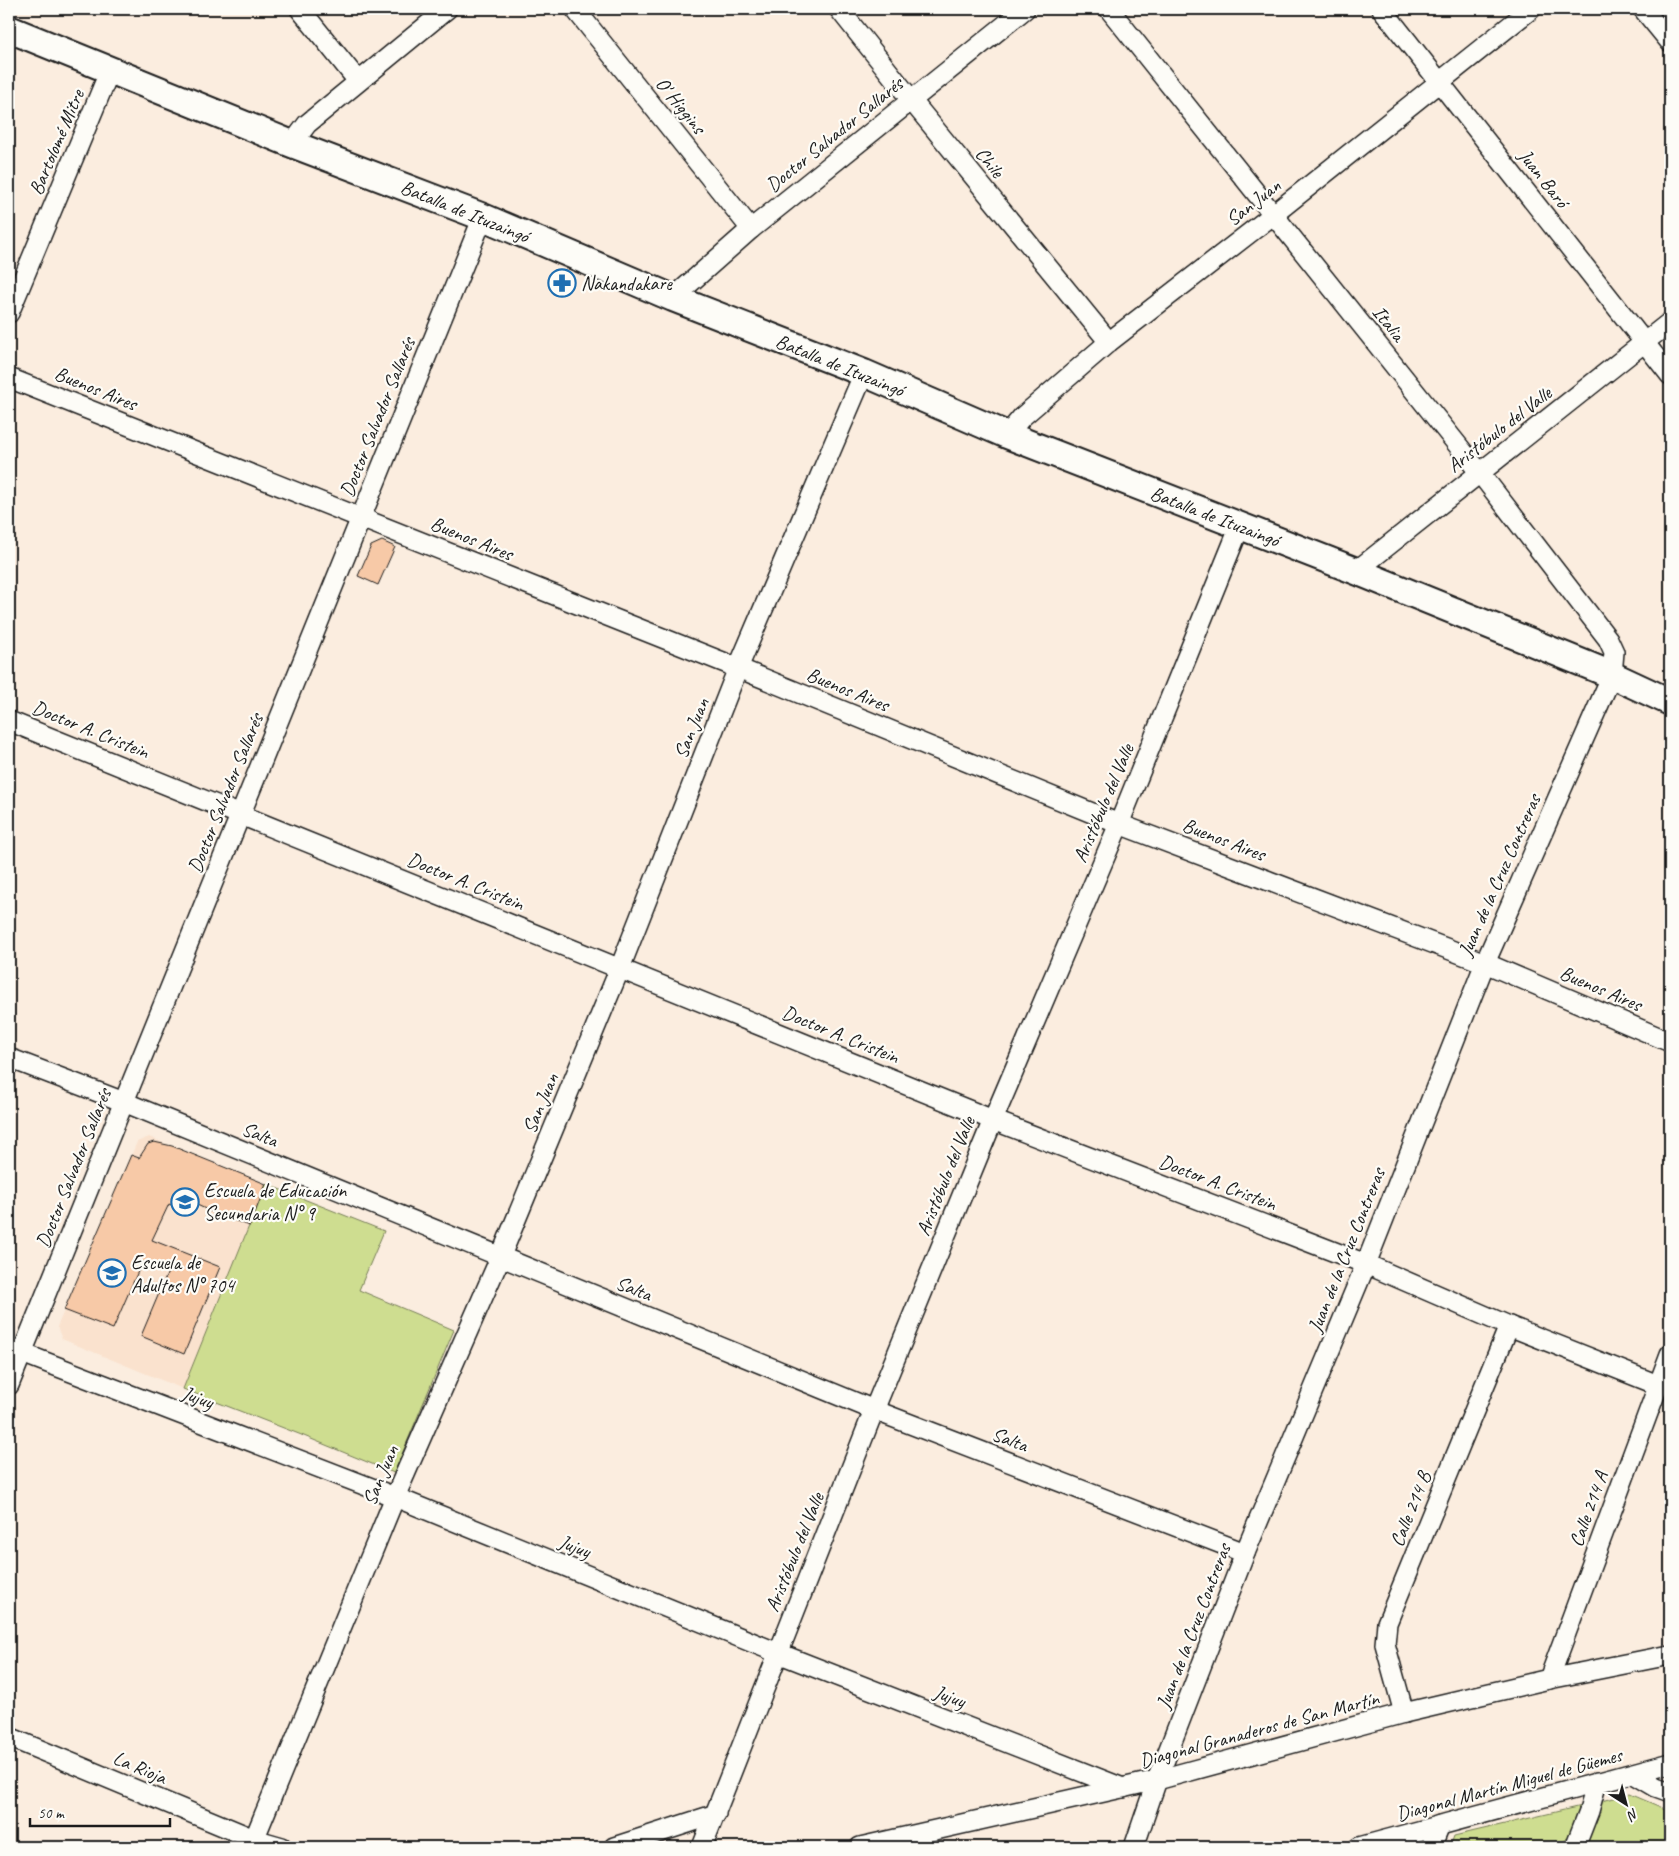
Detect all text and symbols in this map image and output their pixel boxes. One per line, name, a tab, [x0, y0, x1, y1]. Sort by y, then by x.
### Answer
street label: Doctor Salvador Sallarés	[761, 70, 910, 197]
street label: O' Higgins	[650, 72, 712, 141]
street label: Bartolomé Mitre	[23, 85, 90, 198]
street label: Chile	[970, 142, 1010, 184]
street label: Juan Baró	[1512, 143, 1576, 215]
street label: San Juan	[1221, 173, 1287, 232]
street label: Batalla de Ituzaingó	[397, 174, 535, 250]
pharmacy icon: Nakandakare	[547, 268, 577, 298]
place label: Nakandakare	[581, 271, 673, 296]
street label: Italia	[1367, 300, 1412, 348]
street label: Batalla de Ituzaingó	[772, 328, 910, 404]
street label: Doctor Salvador Sallarés	[334, 332, 422, 500]
street label: Buenos Aires	[51, 361, 143, 417]
street label: Aristóbulo del Valle	[1442, 380, 1558, 478]
street label: Batalla de Ituzaingó	[1147, 480, 1286, 554]
street label: Buenos Aires	[427, 511, 519, 567]
street label: Buenos Aires	[803, 662, 895, 718]
street label: San Juan	[668, 693, 715, 762]
street label: Doctor A. Cristein	[29, 695, 154, 765]
street label: Doctor Salvador Sallarés	[182, 708, 270, 876]
street label: Aristóbulo del Valle	[1067, 739, 1140, 866]
street label: Juan de la Cruz Contreras	[1452, 788, 1547, 961]
street label: Buenos Aires	[1179, 812, 1271, 867]
street label: Doctor A. Cristein	[404, 847, 529, 917]
street label: Buenos Aires	[1556, 960, 1647, 1018]
street label: Doctor A. Cristein	[779, 1000, 904, 1070]
street label: San Juan	[517, 1068, 565, 1137]
street label: Doctor Salvador Sallarés	[30, 1083, 118, 1251]
street label: Aristóbulo del Valle	[910, 1112, 981, 1239]
street label: Salta	[238, 1116, 283, 1154]
street label: Doctor A. Cristein	[1156, 1149, 1281, 1217]
street label: Juan de la Cruz Contreras	[1302, 1163, 1392, 1337]
place label: Escuela de Educación Secundaria N° 9	[204, 1178, 347, 1226]
school or university icon: Escuela de Educación Secundaria N° 9	[170, 1187, 200, 1217]
place label: Escuela de Adultos N° 704	[131, 1250, 236, 1298]
school or university icon: Escuela de Adultos N° 704	[97, 1258, 127, 1288]
street label: Salta	[612, 1270, 657, 1308]
street label: Jujuy	[178, 1380, 218, 1415]
street label: Salta	[988, 1421, 1033, 1458]
street label: San Juan	[357, 1440, 405, 1509]
street label: Calle 214 B	[1384, 1467, 1437, 1550]
street label: Calle 214 A	[1563, 1467, 1614, 1550]
street label: Aristóbulo del Valle	[759, 1488, 830, 1615]
street label: Jujuy	[555, 1529, 595, 1564]
street label: Juan de la Cruz Contreras	[1150, 1538, 1237, 1713]
street label: Jujuy	[930, 1679, 970, 1714]
street label: Diagonal Granaderos de San Martín	[1137, 1685, 1382, 1773]
street label: Diagonal Martín Miguel de Güemes	[1394, 1742, 1627, 1827]
street label: La Rioja	[109, 1745, 171, 1790]
north arrow	[1602, 1778, 1652, 1828]
scale bar	[30, 1796, 170, 1828]
text: 50 m	[38, 1804, 65, 1823]
text: N	[1623, 1805, 1642, 1825]

